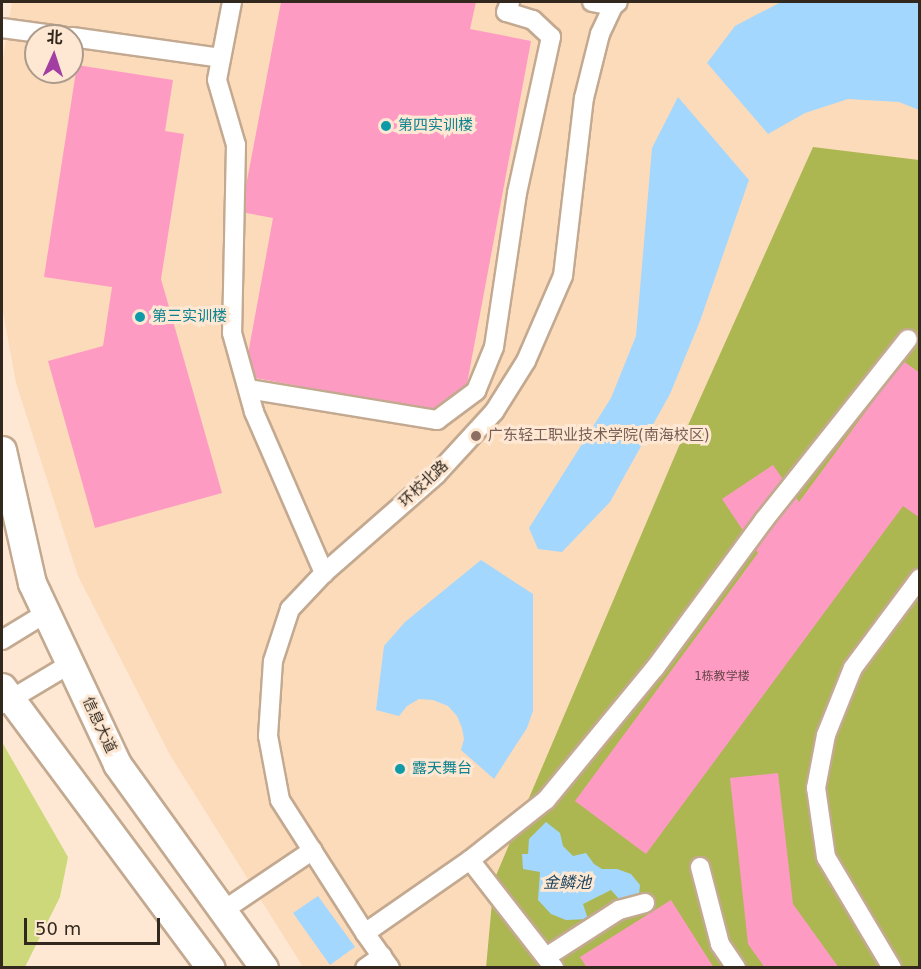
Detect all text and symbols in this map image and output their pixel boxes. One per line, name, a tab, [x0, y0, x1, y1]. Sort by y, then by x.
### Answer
north arrow	[24, 24, 84, 84]
text: 北	[46, 28, 63, 47]
place label: 第四实训楼	[398, 117, 473, 135]
marker: 第四实训楼	[379, 119, 393, 133]
place label: 第三实训楼	[152, 308, 227, 326]
marker: 第三实训楼	[133, 310, 147, 324]
place label: 广东轻工职业技术学院(南海校区)	[488, 427, 710, 445]
marker: 广东轻工职业技术学院(南海校区)	[469, 429, 483, 443]
street label: 环校北路	[396, 457, 452, 511]
house number: 1栋教学楼	[694, 670, 750, 684]
street label: 信息大道	[78, 694, 120, 756]
place label: 露天舞台	[412, 760, 472, 778]
marker: 露天舞台	[393, 762, 407, 776]
water label: 金鳞池	[543, 873, 591, 893]
scale bar	[27, 906, 164, 944]
text: 50 m	[35, 918, 81, 939]

